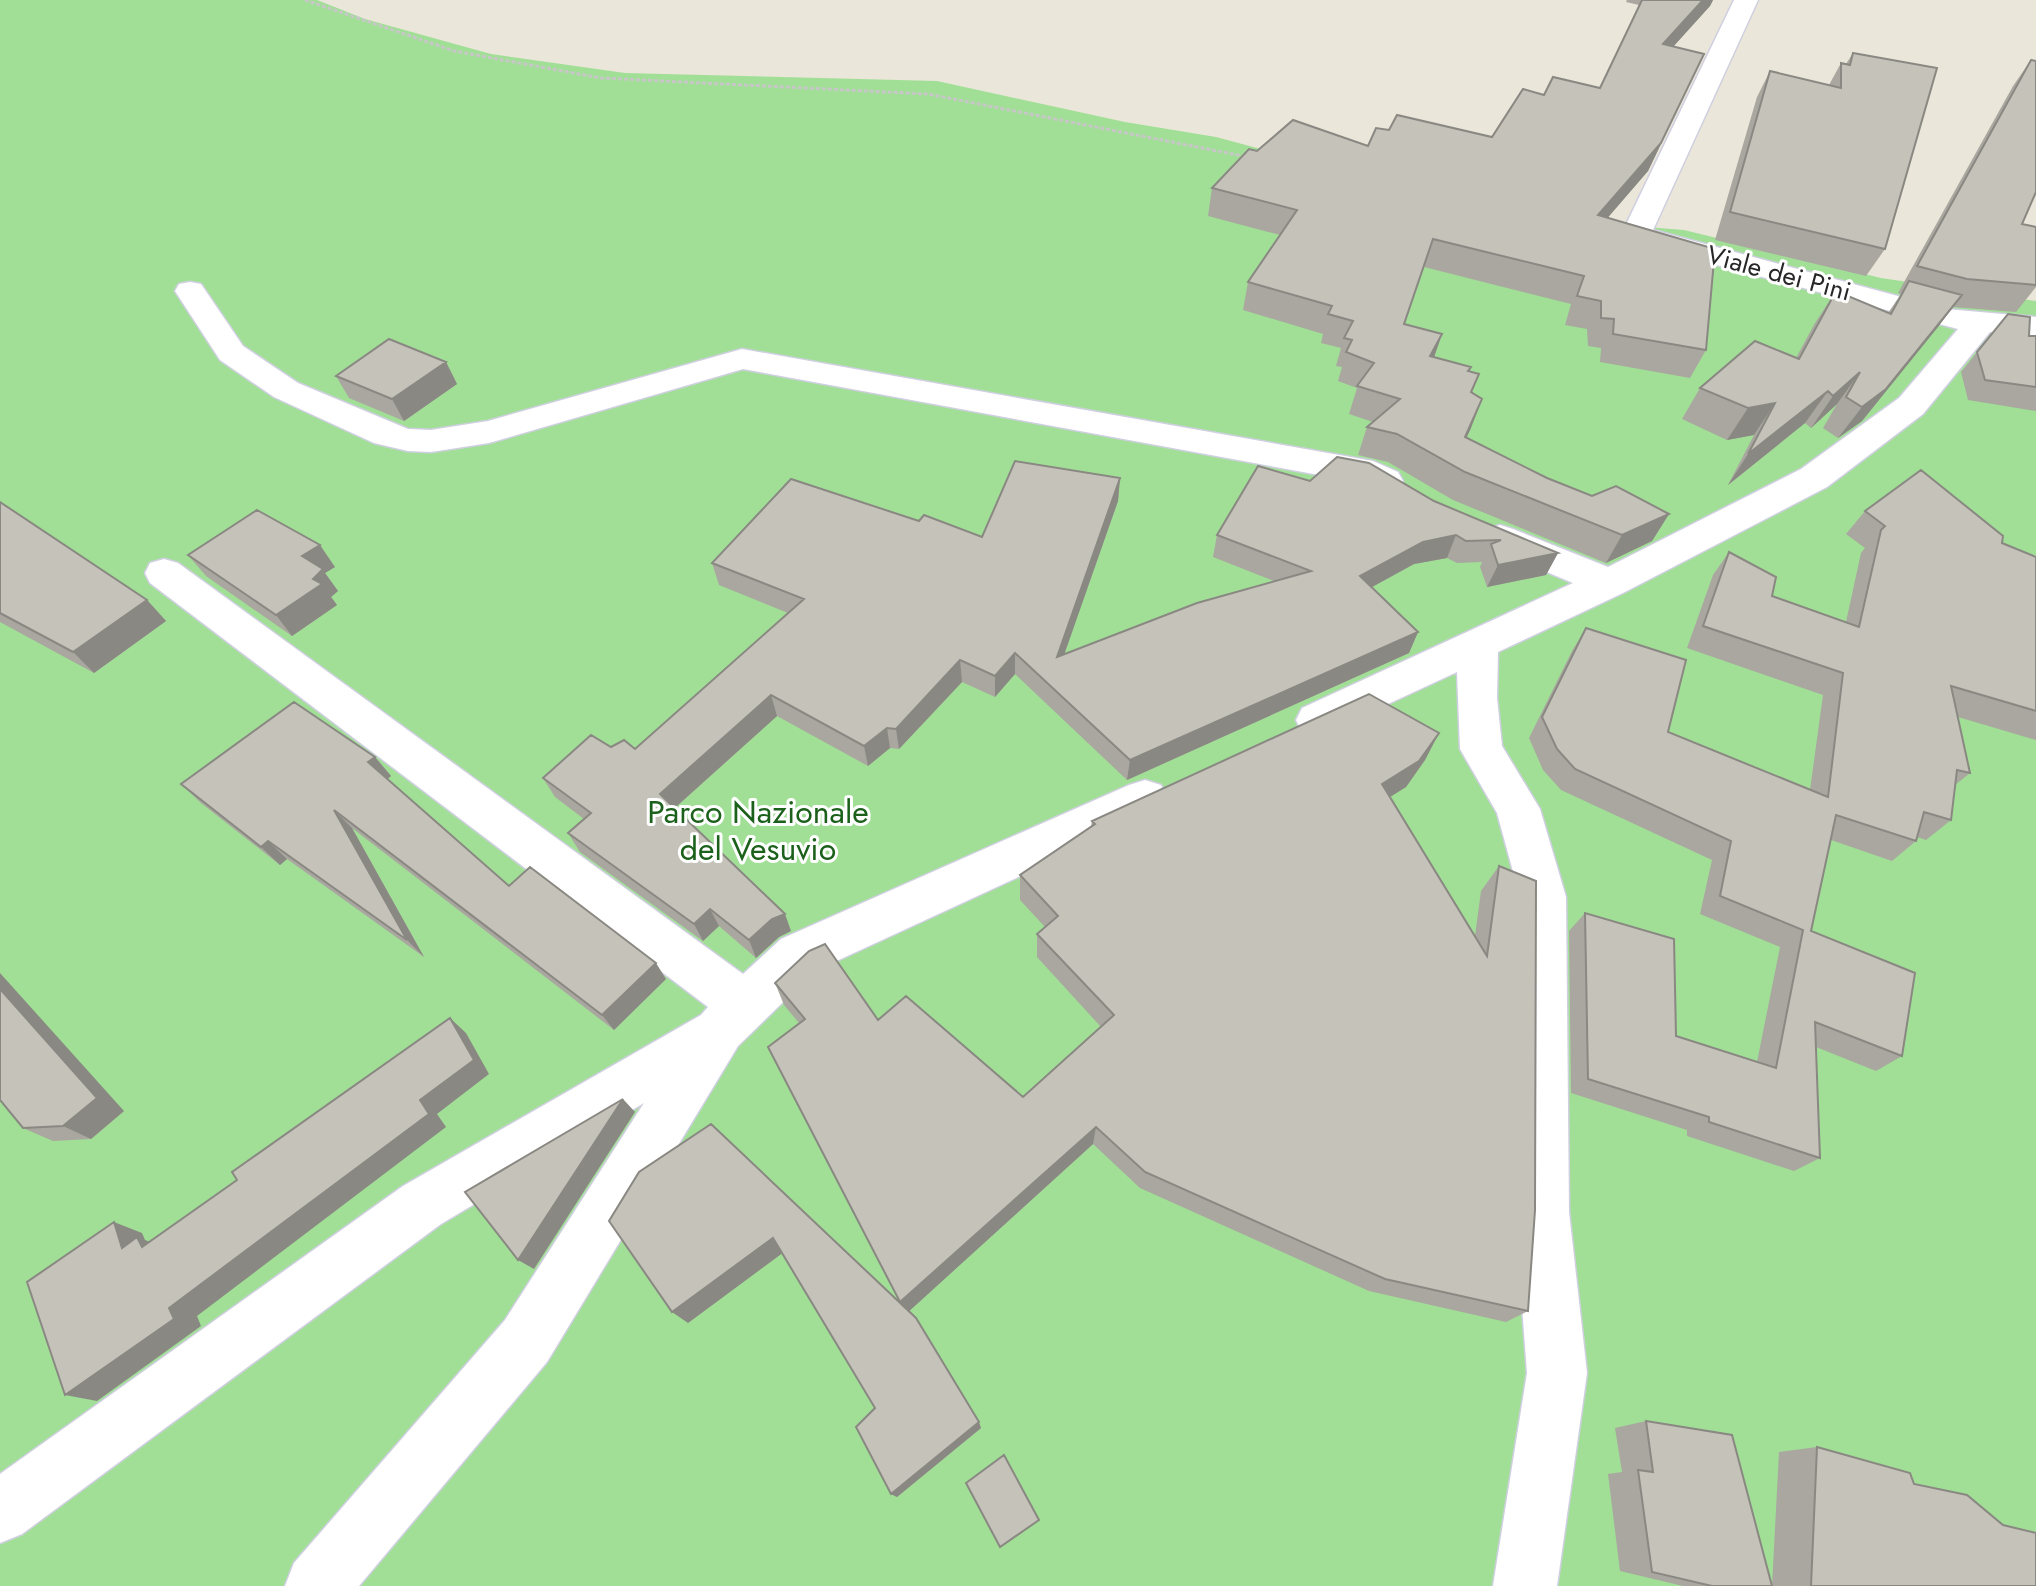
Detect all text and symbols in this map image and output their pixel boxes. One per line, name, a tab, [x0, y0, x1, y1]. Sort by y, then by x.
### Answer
street label: Viale dei Pini	[1703, 236, 1855, 310]
park label: Parco Nazionale del Vesuvio	[647, 789, 869, 872]

